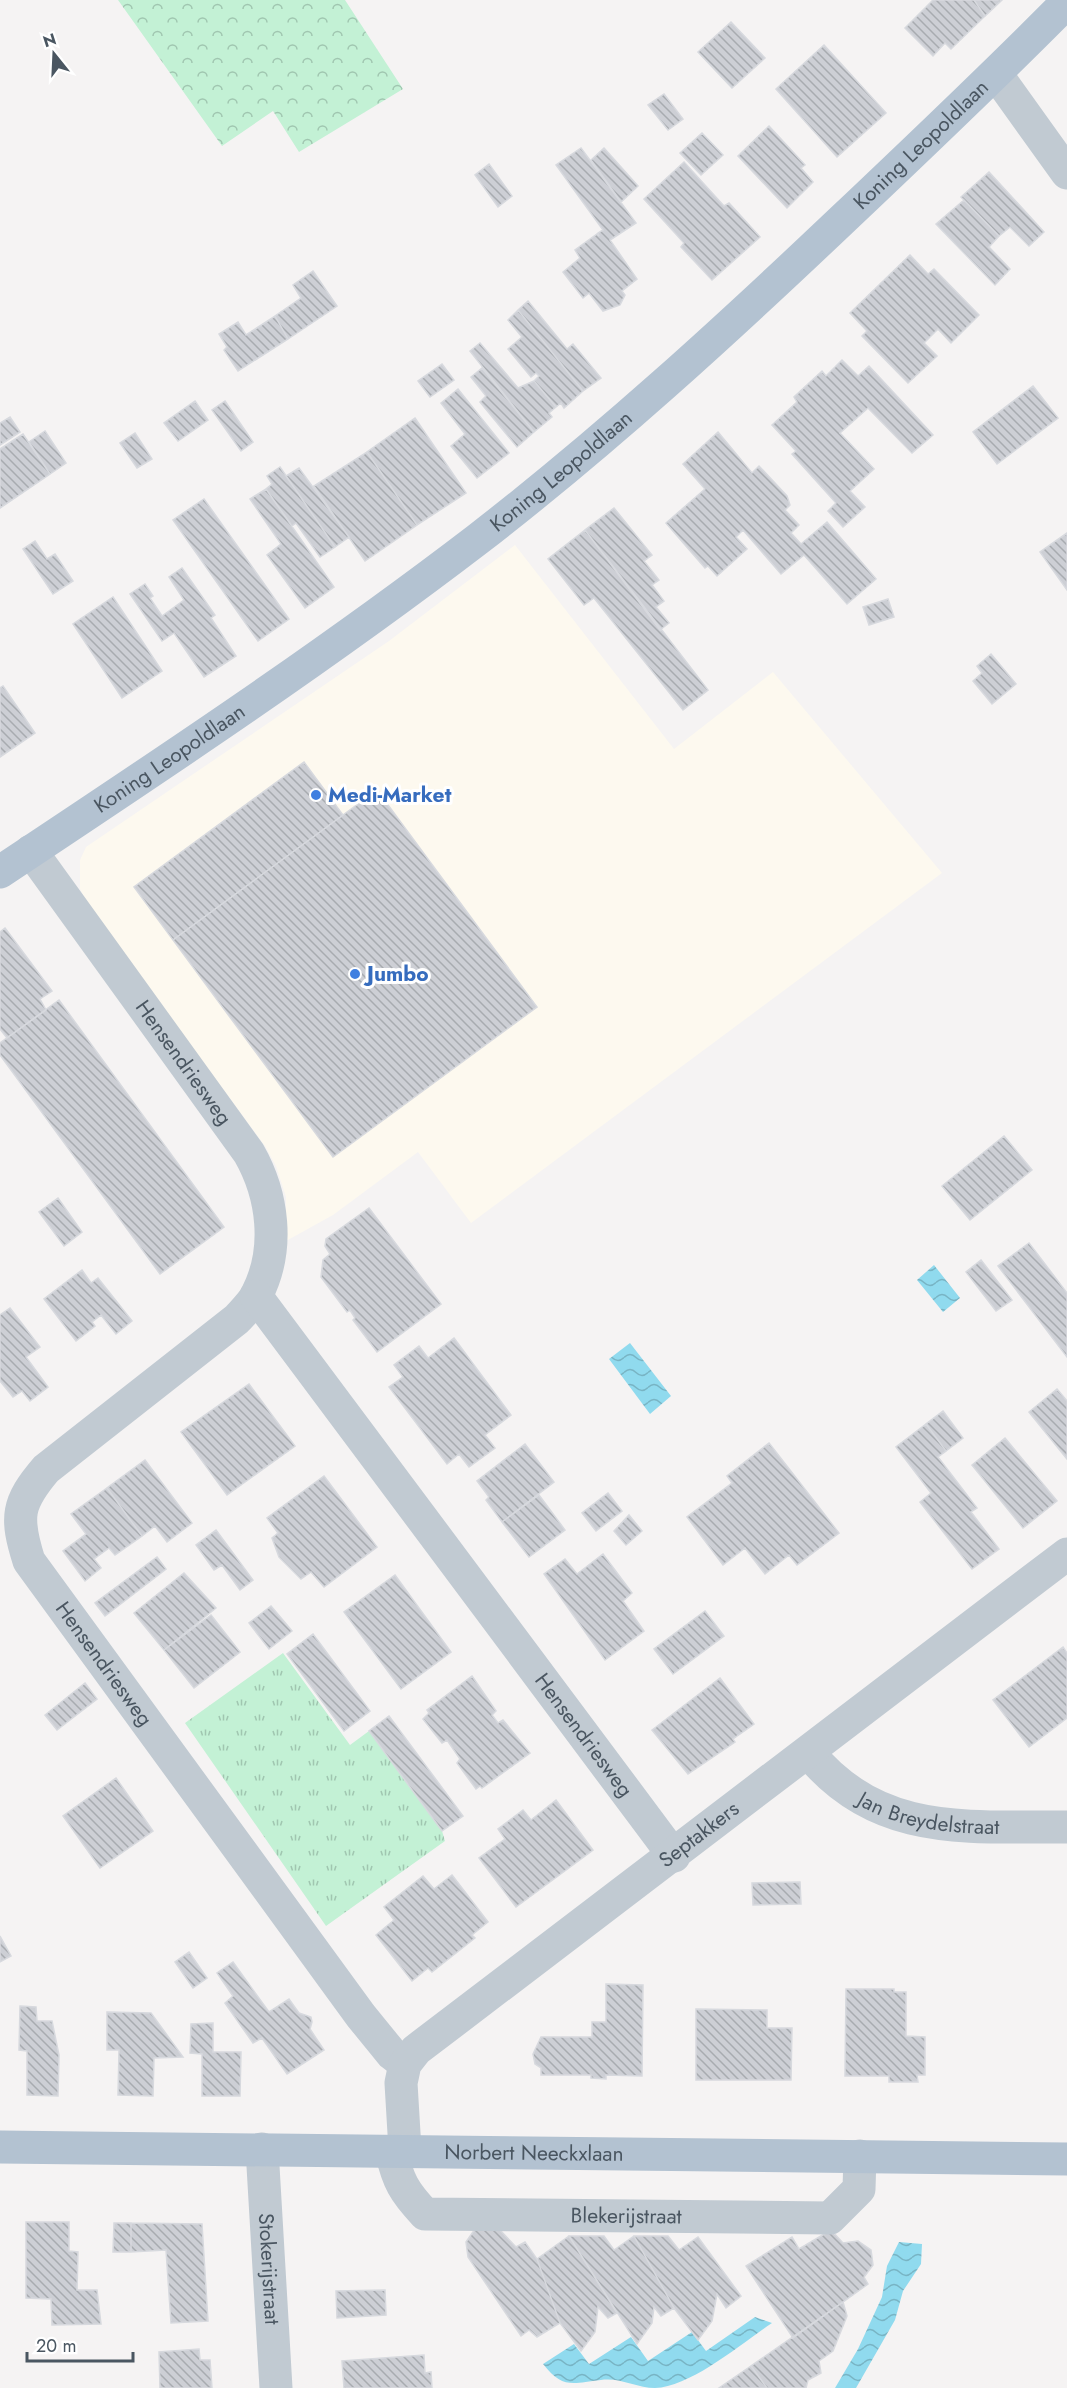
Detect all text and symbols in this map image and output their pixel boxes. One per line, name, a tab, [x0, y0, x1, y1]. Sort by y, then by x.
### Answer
north arrow	[24, 24, 84, 84]
text: N	[40, 27, 59, 53]
street label: Koning Leopoldlaan	[847, 73, 995, 217]
street label: Koning Leopoldlaan	[484, 403, 639, 539]
street label: Koning Leopoldlaan	[88, 697, 251, 820]
place label: Medi-Market	[328, 780, 452, 810]
marker: Medi-Market	[309, 788, 323, 802]
place label: Jumbo	[363, 959, 429, 989]
marker: Jumbo	[348, 967, 362, 981]
street label: Hensendriesweg	[128, 994, 239, 1131]
street label: Hensendriesweg	[48, 1595, 160, 1732]
street label: Hensendriesweg	[528, 1667, 640, 1803]
street label: Jan Breydelstraat	[850, 1783, 999, 1842]
street label: Septakkers	[652, 1794, 745, 1875]
street label: Norbert Neeckxlaan	[444, 2137, 624, 2169]
street label: Blekerijstraat	[571, 2200, 682, 2232]
street label: Stokerijstraat	[251, 2212, 287, 2325]
scale bar	[27, 2325, 134, 2363]
text: 20 m	[36, 2333, 76, 2359]

